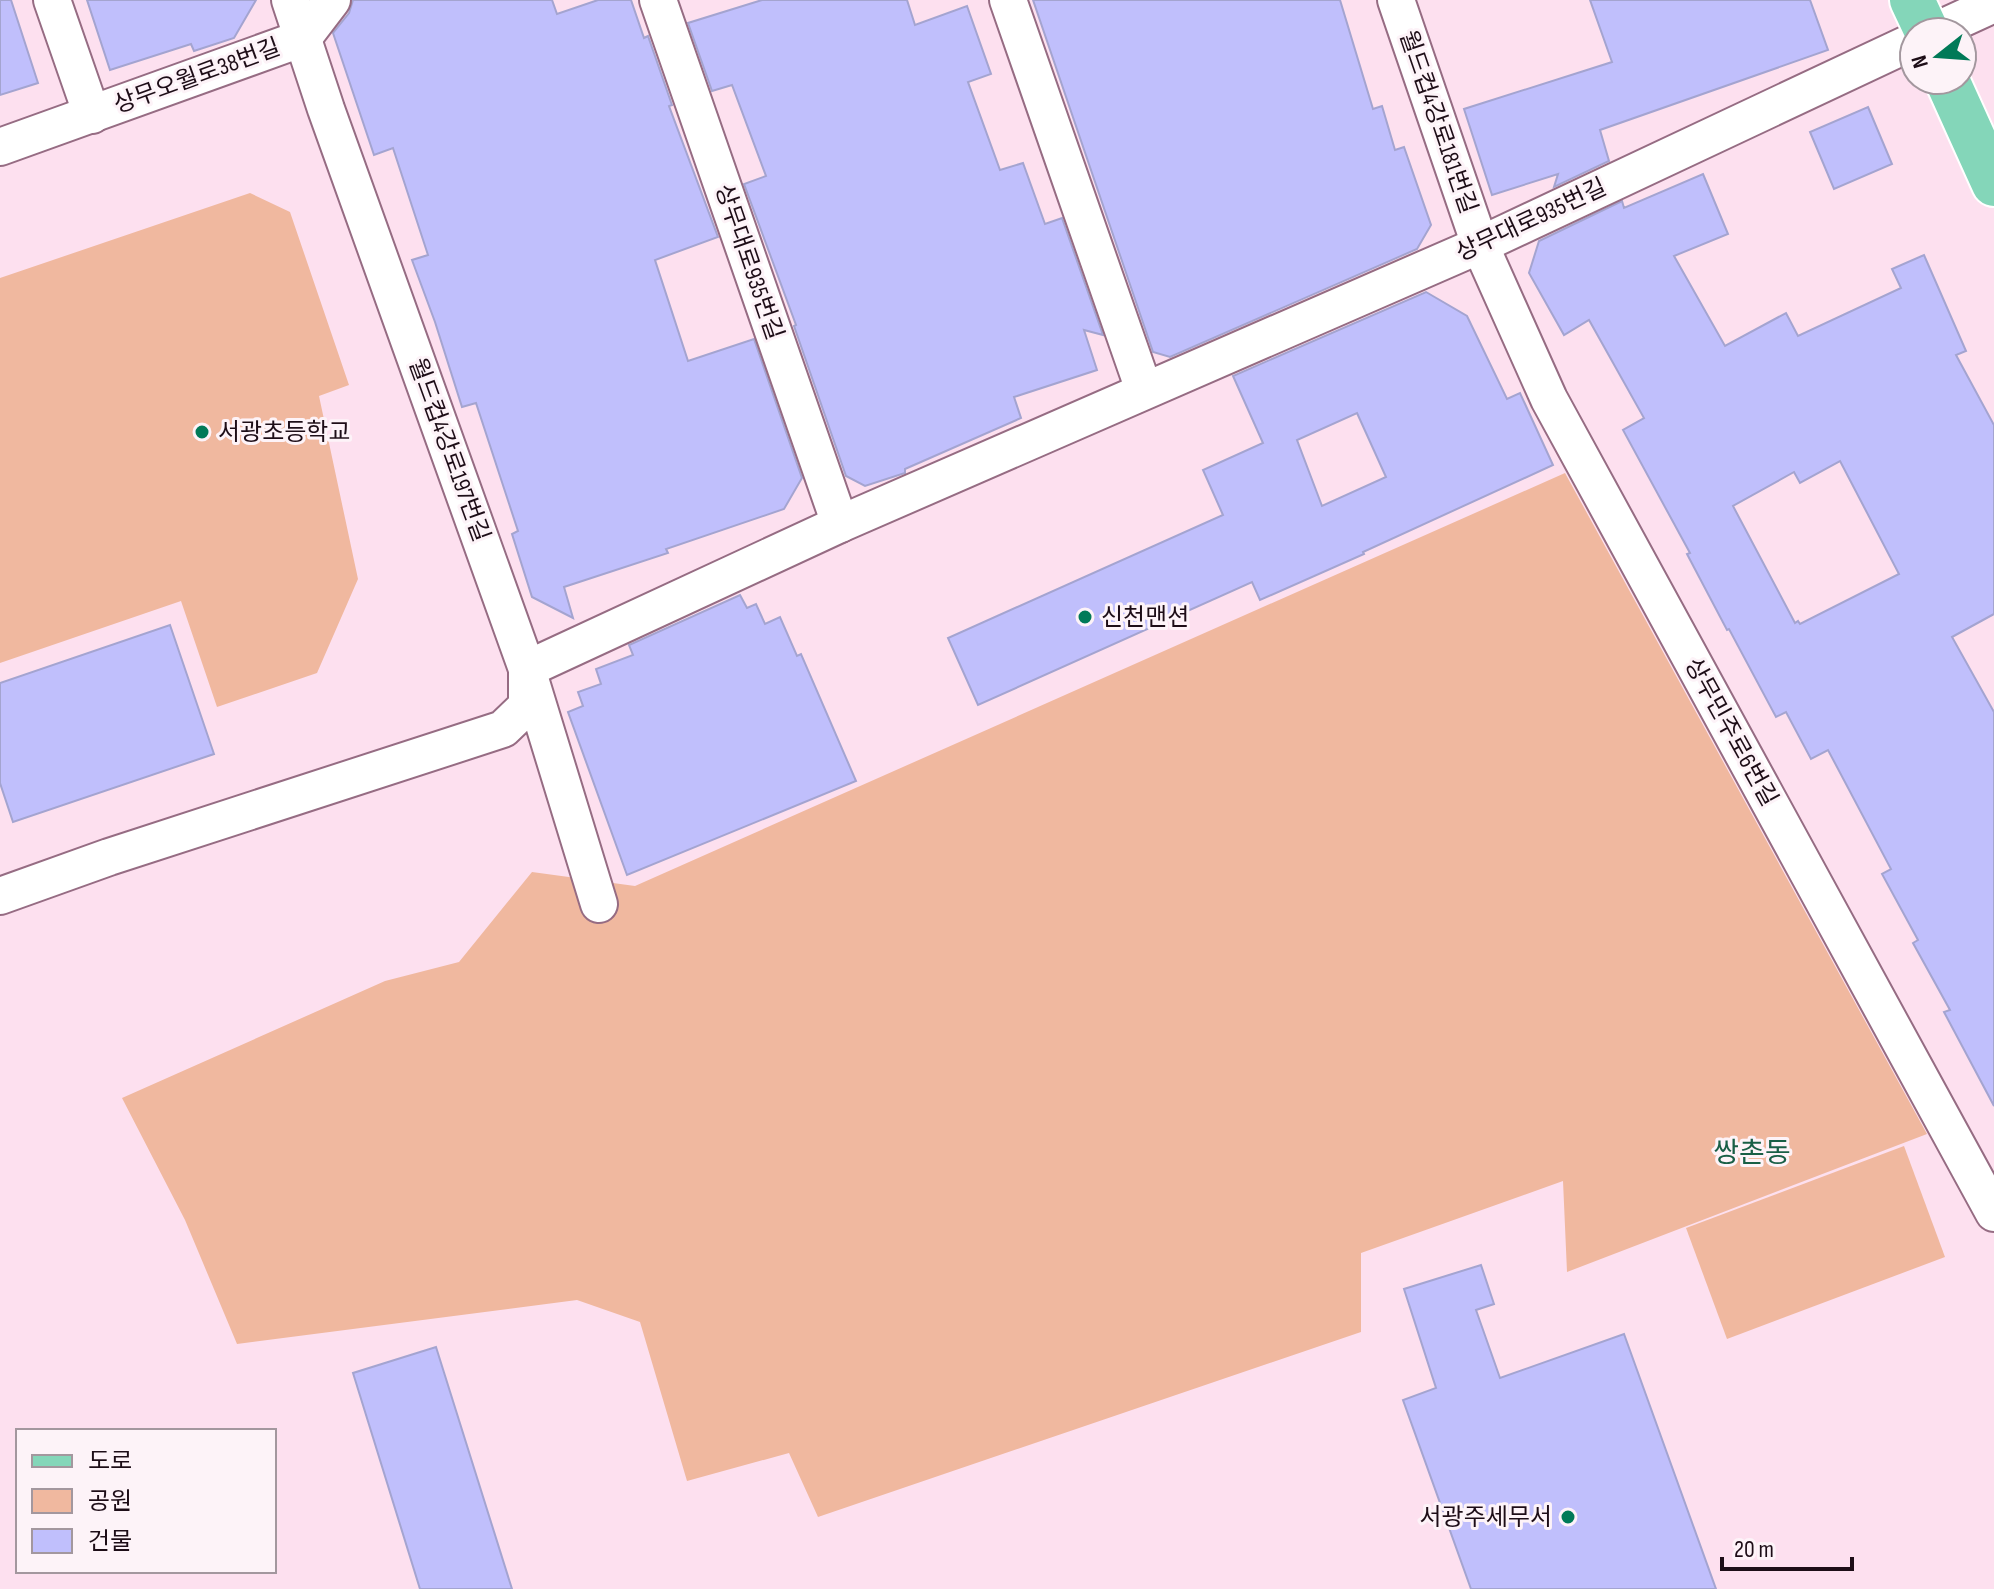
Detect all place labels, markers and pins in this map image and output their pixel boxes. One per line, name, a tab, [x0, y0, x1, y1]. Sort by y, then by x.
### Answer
place label: 서광초등학교	[218, 418, 350, 447]
marker: 서광초등학교	[193, 423, 211, 441]
place label: 신천맨션	[1101, 603, 1189, 632]
marker: 신천맨션	[1076, 608, 1094, 626]
place label: 서광주세무서	[1420, 1503, 1552, 1532]
marker: 서광주세무서	[1559, 1508, 1577, 1526]

